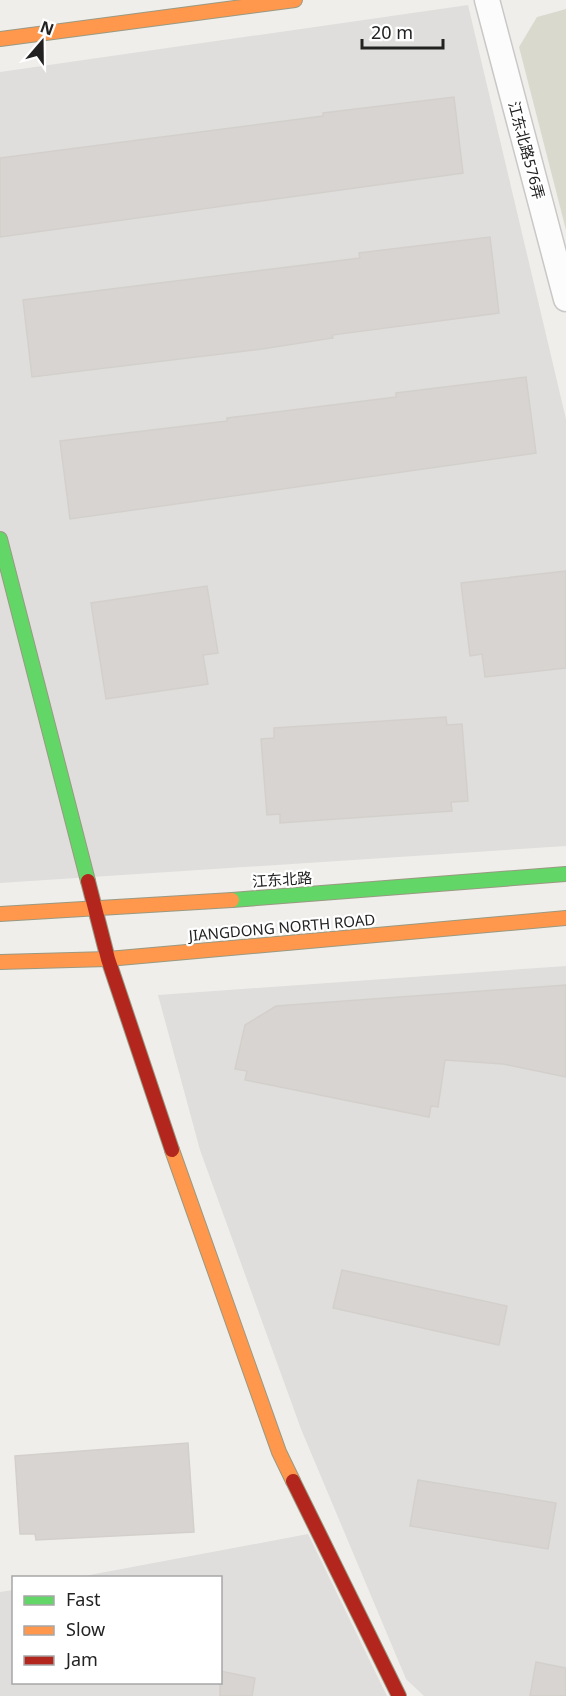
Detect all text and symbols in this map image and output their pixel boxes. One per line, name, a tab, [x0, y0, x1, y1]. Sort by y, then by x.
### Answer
north arrow	[12, 12, 72, 72]
scale bar	[362, 12, 443, 50]
text: N	[37, 15, 57, 40]
text: 20 m	[371, 20, 413, 44]
street label: 江东北路576弄	[504, 99, 550, 201]
street label: 江东北路	[251, 867, 313, 891]
street label: JIANGDONG NORTH ROAD	[186, 909, 376, 945]
legend	[12, 1576, 222, 1684]
text: Fast	[66, 1587, 101, 1611]
text: Slow	[66, 1617, 105, 1641]
text: Jam	[64, 1647, 98, 1671]

